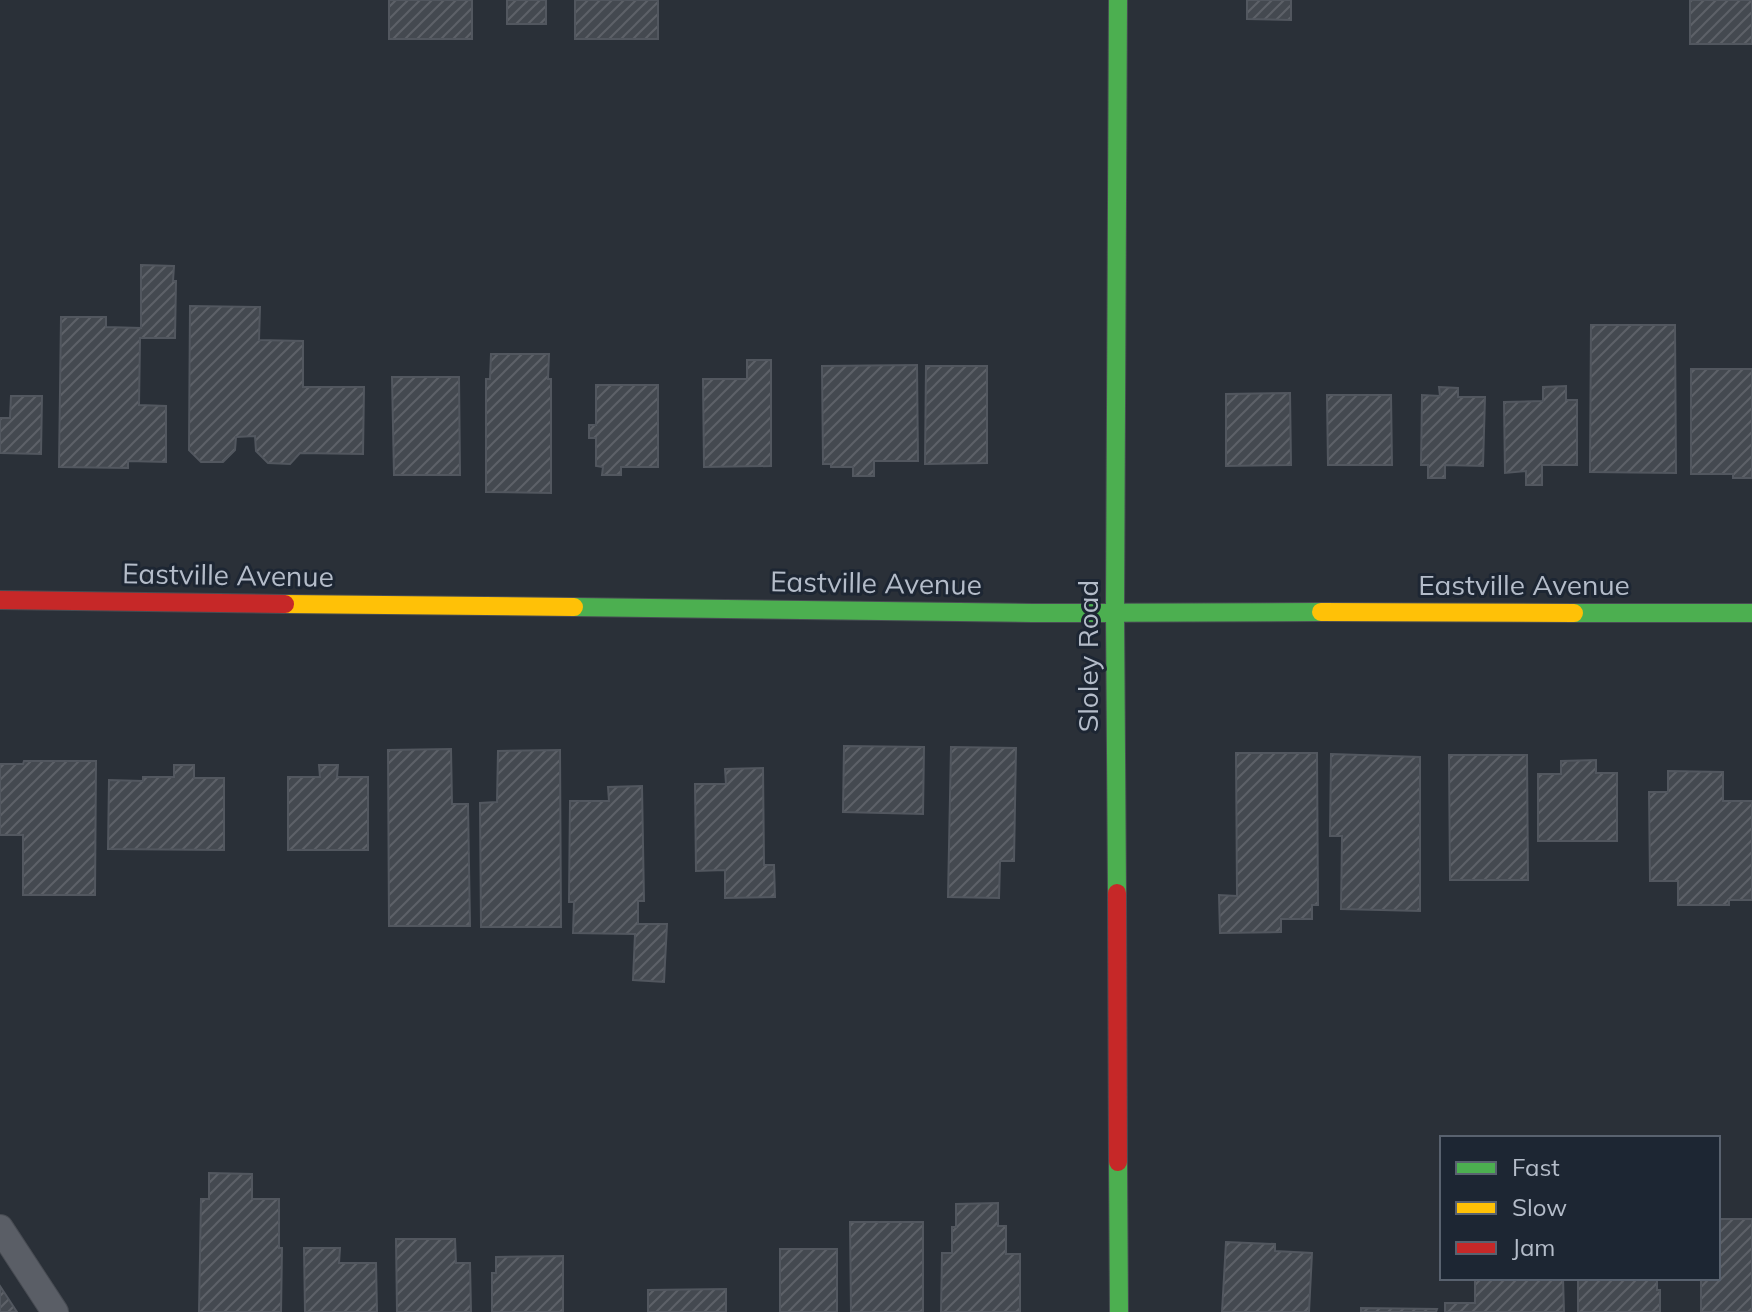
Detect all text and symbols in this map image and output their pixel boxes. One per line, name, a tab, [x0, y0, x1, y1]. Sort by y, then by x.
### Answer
street label: Eastville Avenue	[122, 555, 334, 594]
street label: Eastville Avenue	[770, 563, 982, 602]
street label: Eastville Avenue	[1418, 567, 1630, 602]
street label: Sloley Road	[1070, 580, 1105, 732]
legend	[1440, 1136, 1720, 1280]
text: Fast	[1512, 1152, 1560, 1182]
text: Slow	[1512, 1192, 1567, 1222]
text: Jam	[1512, 1232, 1555, 1262]

